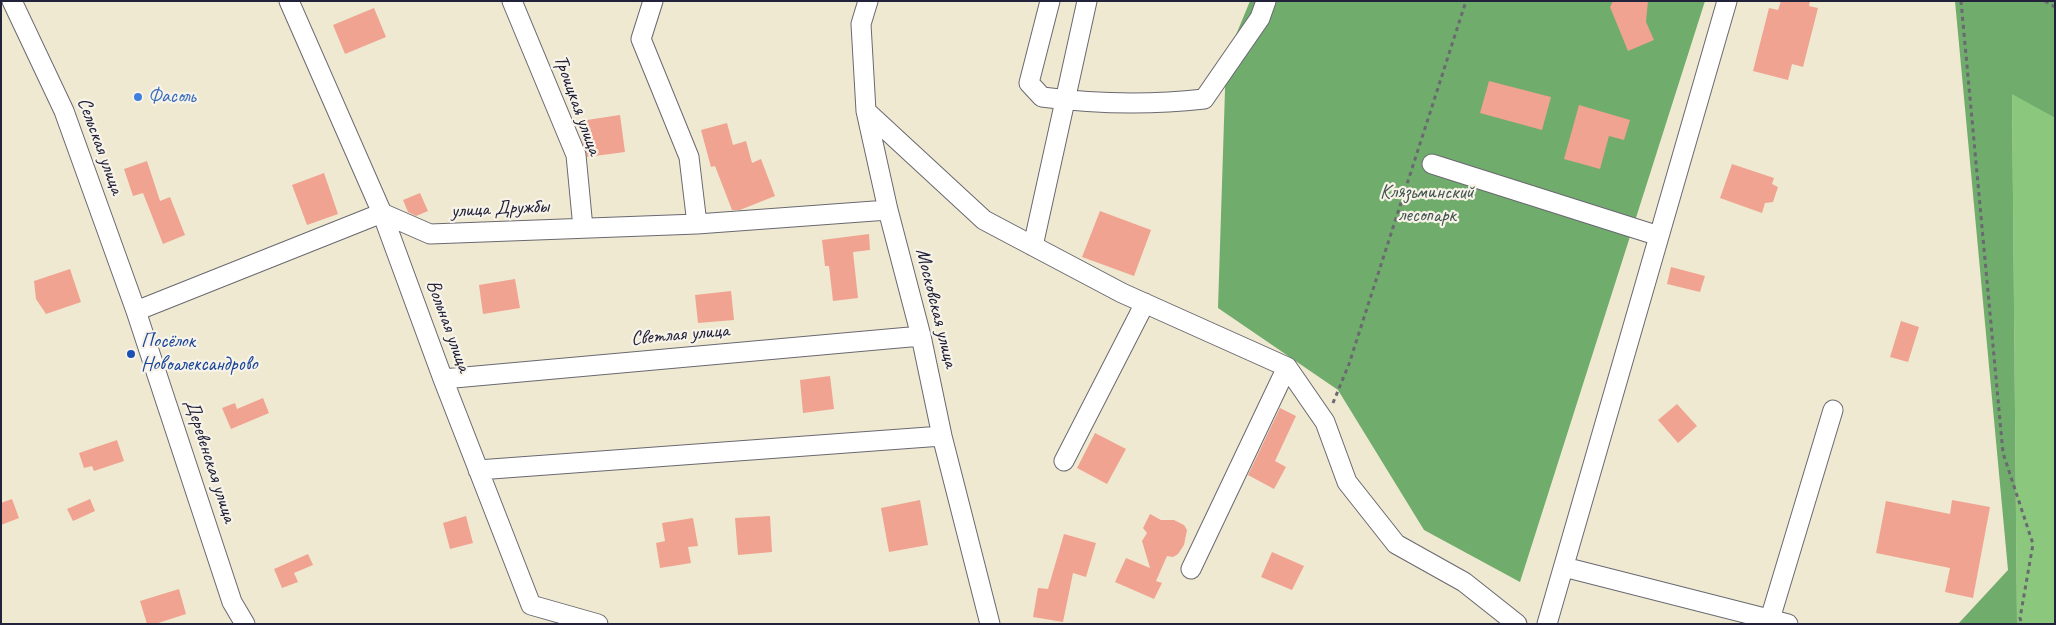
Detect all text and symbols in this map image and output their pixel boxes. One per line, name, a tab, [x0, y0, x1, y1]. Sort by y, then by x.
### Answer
street label: Троицкая улица	[548, 52, 606, 158]
place label: Фасоль	[148, 85, 196, 109]
marker: Фасоль	[132, 91, 144, 103]
street label: Сельская улица	[71, 94, 129, 198]
park label: Клязьминский лесопарк	[1380, 181, 1474, 228]
street label: улица Дружбы	[450, 194, 550, 224]
street label: Московская улица	[910, 246, 962, 370]
street label: Вольная улица	[420, 277, 476, 375]
street label: Светлая улица	[630, 319, 730, 351]
place label: Посёлок Новоалександрово	[141, 330, 257, 377]
marker: Посёлок Новоалександрово	[125, 348, 137, 360]
street label: Деревенская улица	[179, 396, 241, 526]

